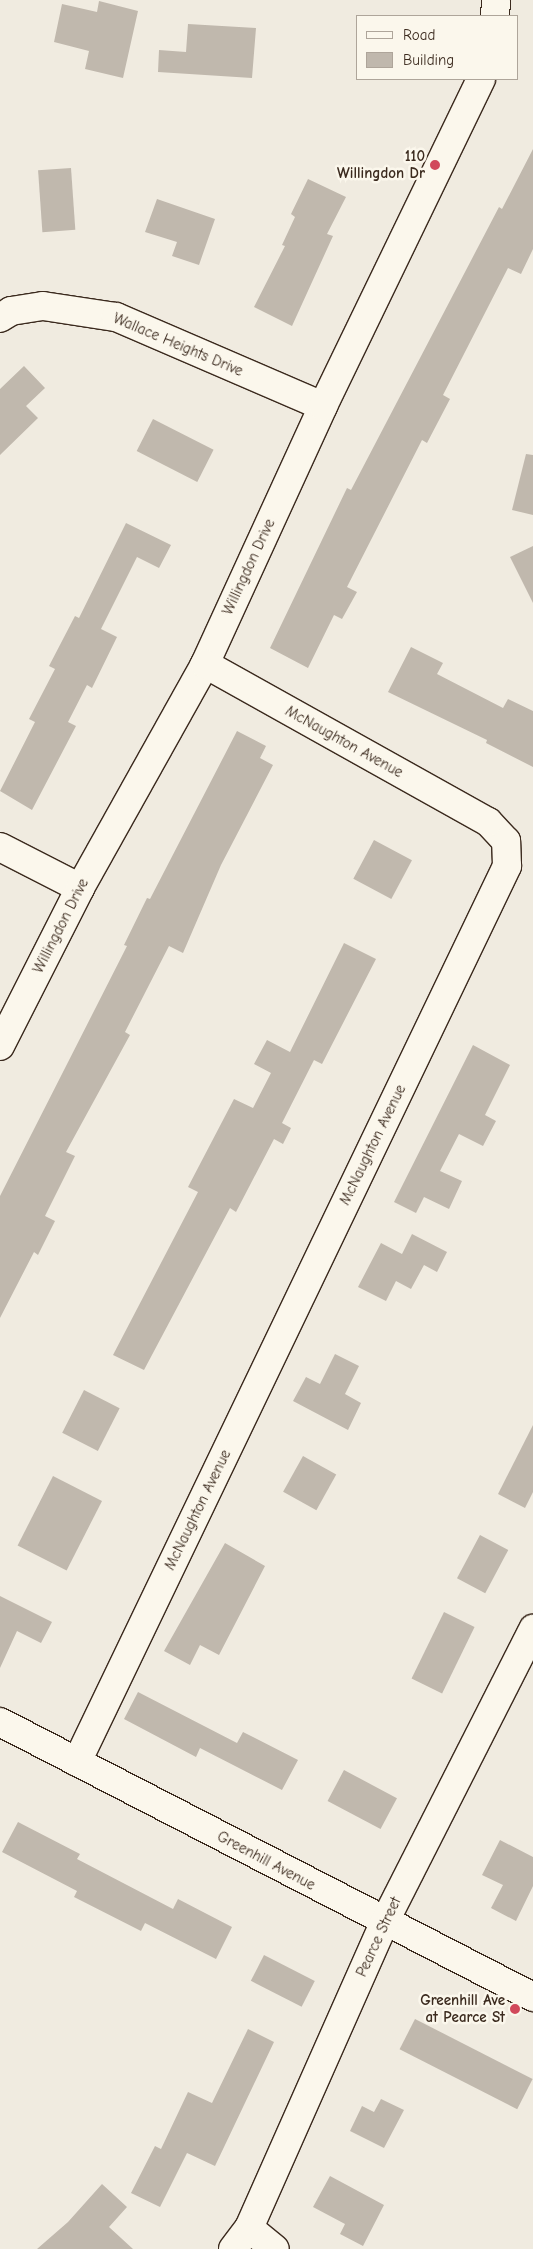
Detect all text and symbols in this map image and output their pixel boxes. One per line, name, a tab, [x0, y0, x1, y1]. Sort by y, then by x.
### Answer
legend	[356, 15, 518, 80]
text: Road	[403, 26, 435, 44]
text: Building	[403, 51, 454, 69]
place label: 110 Willingdon Dr	[337, 147, 425, 182]
marker: 110 Willingdon Dr	[429, 159, 441, 171]
street label: Wallace Heights Drive	[110, 309, 246, 381]
street label: Willingdon Drive	[219, 516, 279, 618]
street label: McNaughton Avenue	[282, 702, 406, 782]
street label: Willingdon Drive	[29, 876, 93, 976]
street label: McNaughton Avenue	[336, 1082, 410, 1208]
street label: McNaughton Avenue	[161, 1447, 235, 1573]
street label: Greenhill Avenue	[214, 1828, 318, 1894]
street label: Pearce Street	[353, 1894, 405, 1980]
place label: Greenhill Ave at Pearce St	[420, 1991, 505, 2026]
marker: Greenhill Ave at Pearce St	[509, 2003, 521, 2015]

